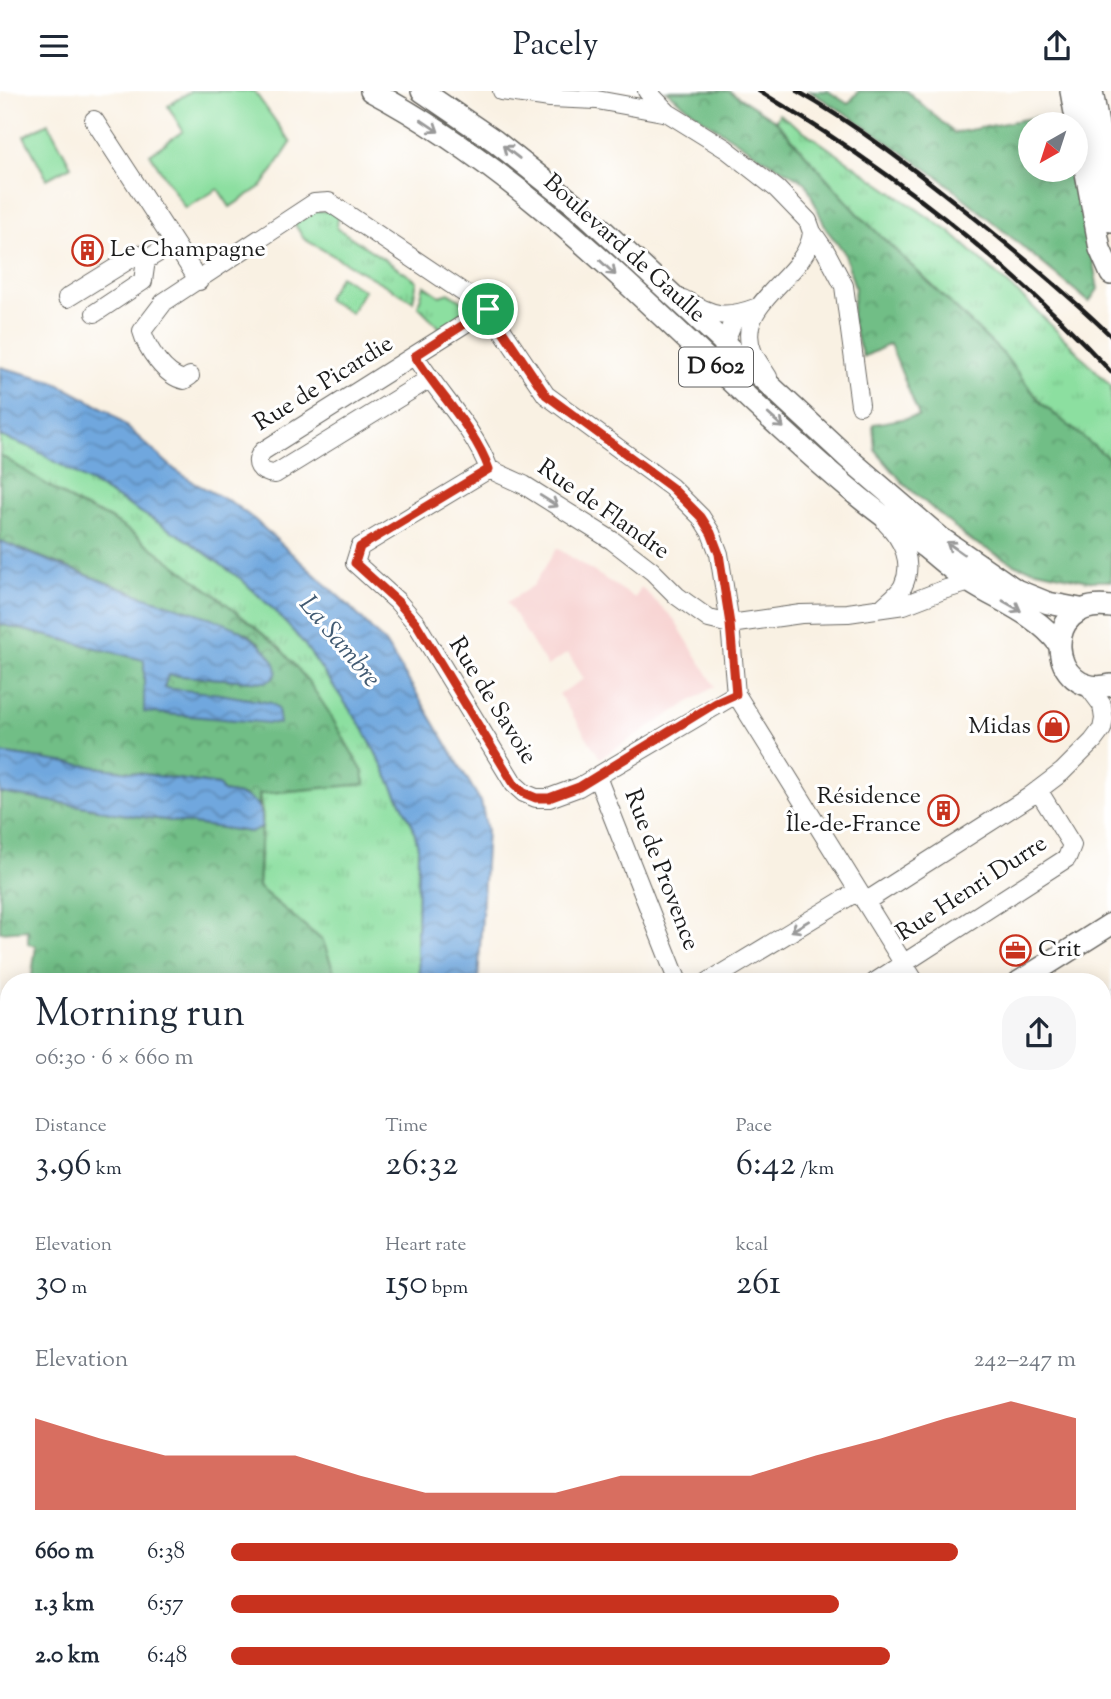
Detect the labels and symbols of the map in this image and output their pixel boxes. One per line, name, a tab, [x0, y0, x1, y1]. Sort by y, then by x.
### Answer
north arrow	[1018, 112, 1088, 182]
one-way arrow	[420, 119, 439, 133]
one-way arrow	[502, 145, 520, 160]
street label: Boulevard de Gaulle	[535, 167, 713, 331]
building icon: Le Champagne	[70, 233, 104, 267]
place label: Le Champagne	[110, 233, 266, 267]
one-way arrow	[599, 259, 616, 276]
pin	[458, 279, 518, 339]
street label: Rue de Picardie	[248, 328, 400, 440]
road number: D 602	[679, 347, 753, 387]
one-way arrow	[767, 413, 785, 429]
street label: Rue de Flandre	[530, 452, 676, 568]
one-way arrow	[539, 494, 559, 508]
one-way arrow	[946, 541, 965, 555]
water label: La Sambre	[289, 588, 389, 696]
one-way arrow	[1001, 600, 1021, 614]
street label: Rue de Savoie	[439, 631, 545, 771]
place label: Midas	[968, 710, 1031, 744]
shop icon: Midas	[1037, 710, 1071, 744]
place label: Résidence Île-de-France	[786, 780, 921, 842]
street label: Rue de Provence	[615, 785, 707, 955]
building icon: Résidence Île-de-France	[927, 794, 961, 828]
street label: Rue Henri Durre	[890, 827, 1054, 951]
one-way arrow	[790, 919, 810, 933]
office icon: Crit	[998, 933, 1032, 967]
place label: Crit	[1038, 933, 1081, 967]

